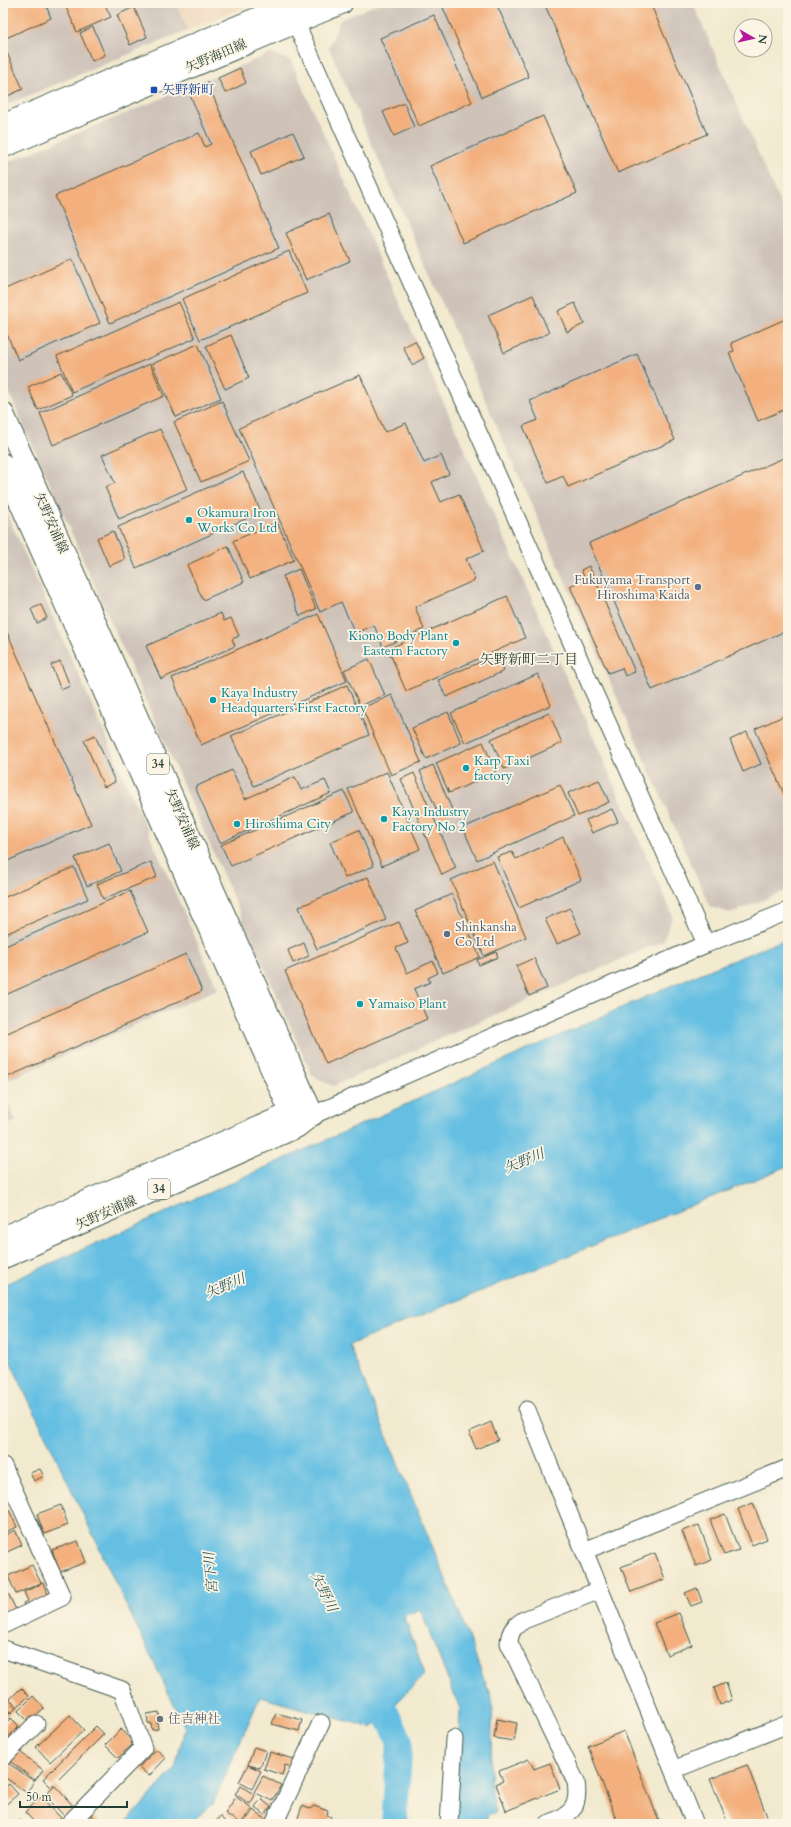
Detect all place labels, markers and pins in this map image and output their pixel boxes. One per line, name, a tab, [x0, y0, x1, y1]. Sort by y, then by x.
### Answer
place label: 矢野新町	[162, 81, 214, 99]
marker: 矢野新町	[149, 85, 159, 95]
place label: Okamura Iron Works Co Ltd	[196, 504, 277, 537]
marker: Okamura Iron Works Co Ltd	[184, 515, 194, 525]
place label: Fukuyama Transport Hiroshima Kaida	[574, 571, 690, 604]
marker: Fukuyama Transport Hiroshima Kaida	[693, 582, 703, 592]
place label: Kiono Body Plant Eastern Factory	[348, 627, 448, 660]
marker: Kiono Body Plant Eastern Factory	[451, 638, 461, 648]
place label: Kaya Industry Headquarters First Factory	[221, 684, 367, 717]
marker: Kaya Industry Headquarters First Factory	[208, 695, 218, 705]
place label: Karp Taxi factory	[474, 752, 530, 785]
marker: Karp Taxi factory	[461, 763, 471, 773]
place label: Kaya Industry Factory No 2	[392, 803, 469, 836]
marker: Kaya Industry Factory No 2	[379, 814, 389, 824]
place label: Hiroshima City	[245, 815, 331, 833]
marker: Hiroshima City	[232, 819, 242, 829]
place label: Shinkansha Co Ltd	[455, 918, 517, 951]
marker: Shinkansha Co Ltd	[442, 929, 452, 939]
place label: Yamaiso Plant	[368, 995, 447, 1013]
marker: Yamaiso Plant	[355, 999, 365, 1009]
place label: 住吉神社	[168, 1710, 220, 1728]
marker: 住吉神社	[155, 1714, 165, 1724]

